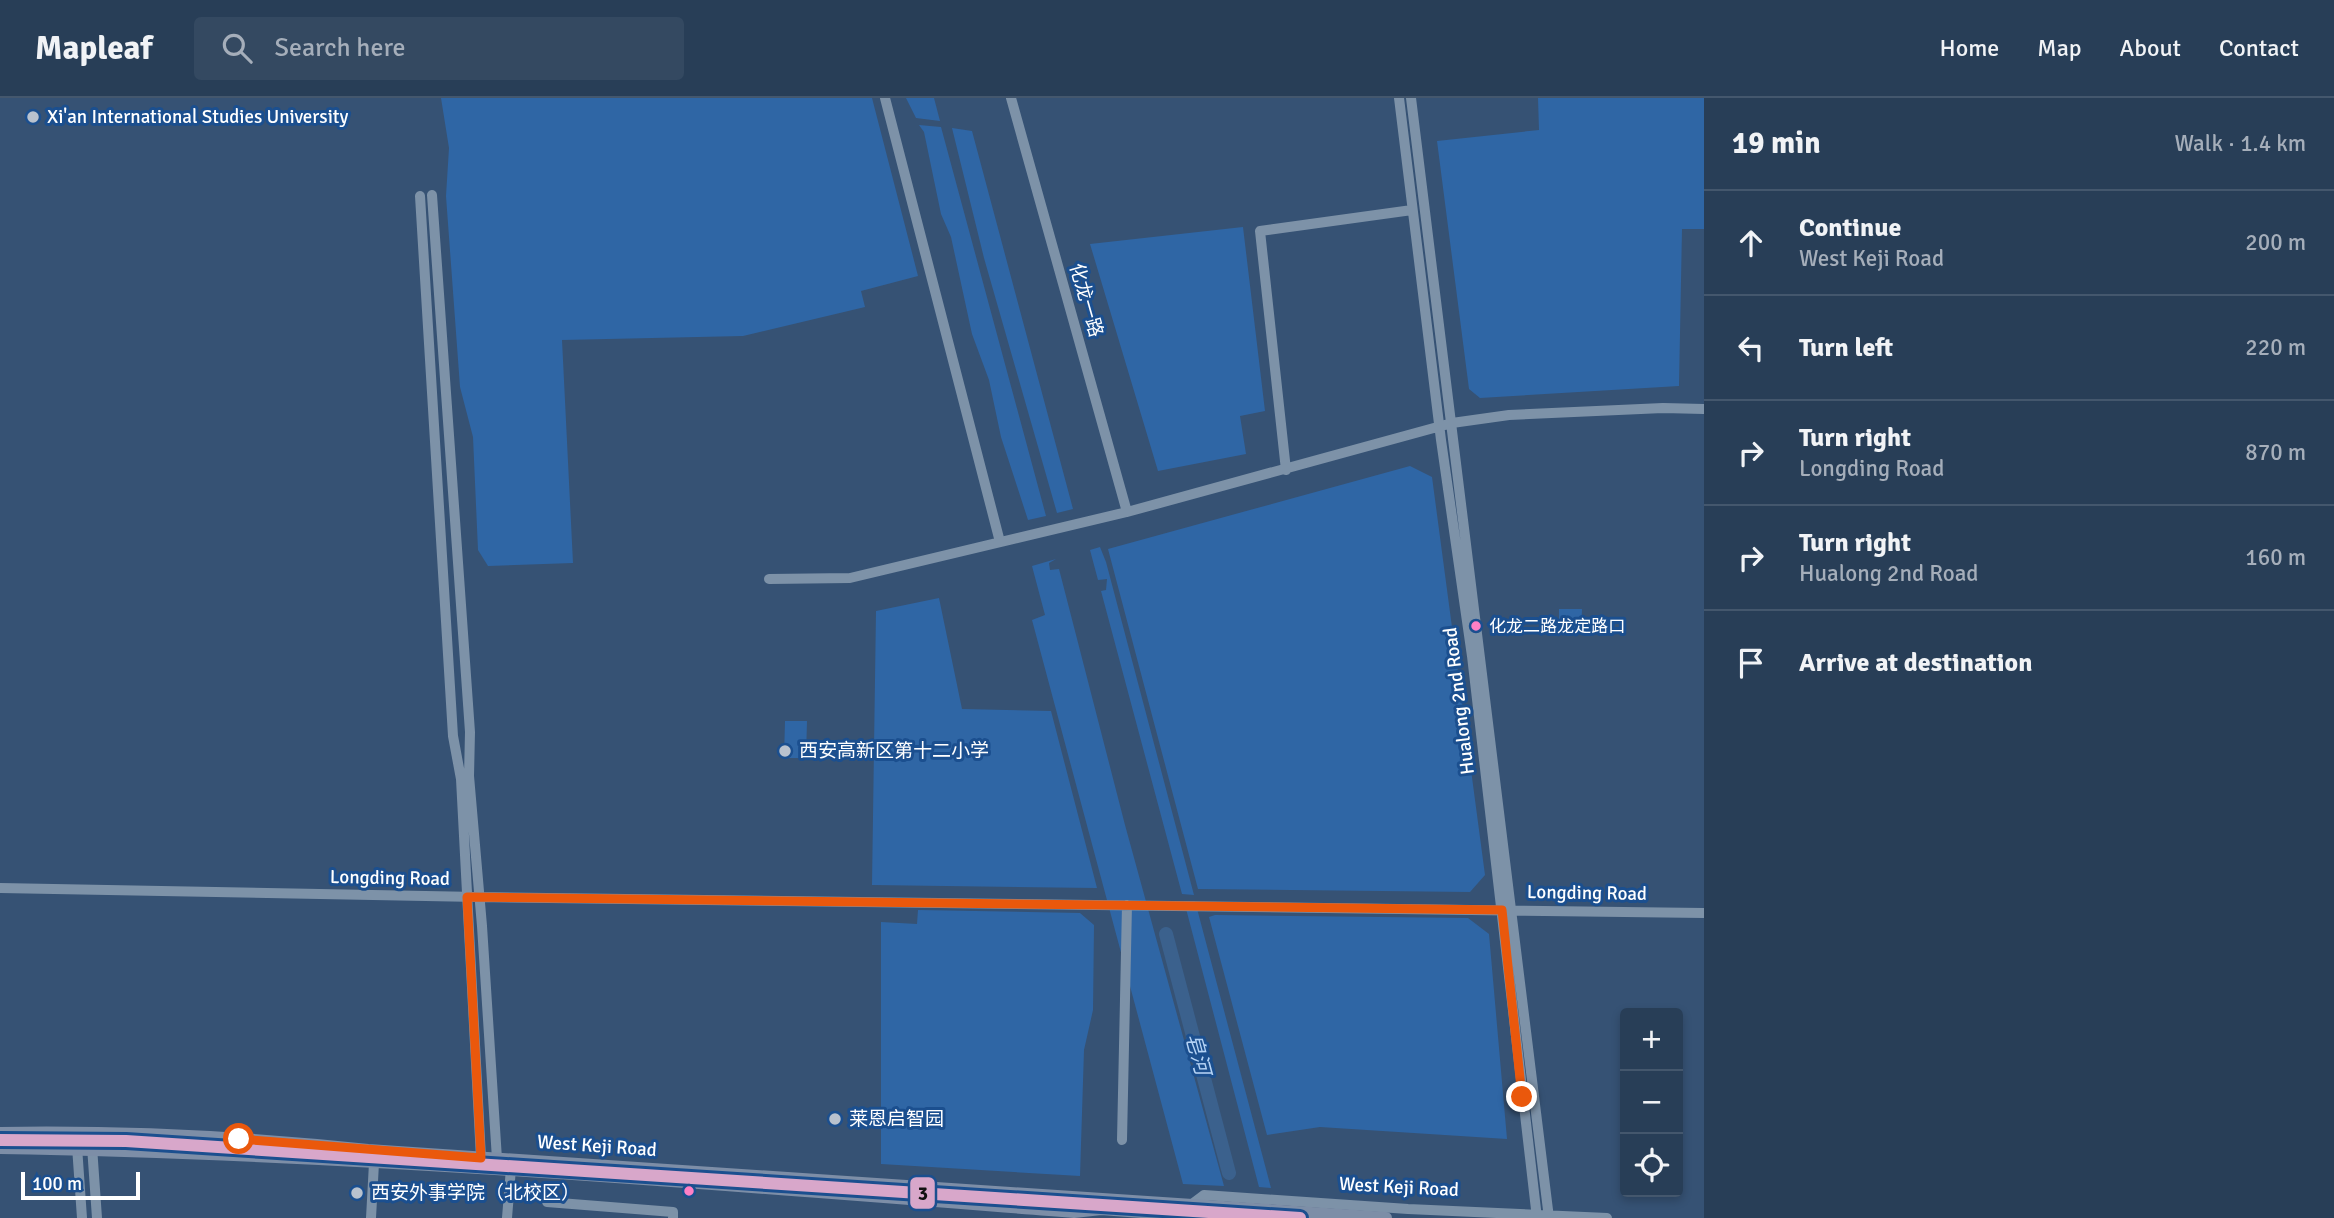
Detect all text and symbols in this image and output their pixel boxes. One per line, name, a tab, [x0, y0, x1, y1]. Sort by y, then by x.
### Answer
search box	[194, 17, 684, 80]
text: Mapleaf	[35, 28, 152, 69]
icon: search	[218, 29, 256, 67]
text: Search here	[274, 32, 406, 64]
text: Home	[1939, 33, 1999, 63]
text: Map	[2037, 33, 2082, 63]
text: About	[2120, 33, 2181, 63]
text: Contact	[2219, 33, 2299, 63]
place label: Xi'an International Studies University	[47, 105, 348, 129]
marker: Xi'an International Studies University	[25, 109, 41, 125]
text: 19 min	[1732, 125, 1821, 162]
text: Walk · 1.4 km	[2174, 129, 2306, 158]
text: Continue	[1799, 212, 1901, 244]
icon: ahead	[1732, 224, 1770, 262]
text: 200 m	[2245, 228, 2306, 257]
text: West Keji Road	[1799, 244, 1944, 273]
street label: 化龙一路	[1064, 260, 1108, 340]
icon: left	[1732, 329, 1770, 367]
text: Turn left	[1799, 332, 1893, 364]
text: 220 m	[2245, 333, 2306, 362]
text: Turn right	[1799, 422, 1911, 454]
icon: right	[1732, 434, 1770, 472]
text: 870 m	[2245, 438, 2306, 467]
text: Longding Road	[1799, 454, 1944, 483]
text: Turn right	[1799, 527, 1911, 559]
icon: right	[1732, 539, 1770, 577]
text: 160 m	[2245, 543, 2306, 572]
text: Hualong 2nd Road	[1799, 559, 1978, 588]
place label: 化龙二路龙定路口	[1489, 616, 1625, 637]
marker: 化龙二路龙定路口	[1469, 619, 1483, 633]
street label: Hualong 2nd Road	[1438, 626, 1480, 776]
icon: arrive	[1732, 644, 1770, 682]
text: Arrive at destination	[1799, 647, 2032, 679]
place label: 西安高新区第十二小学	[799, 739, 989, 763]
marker: 西安高新区第十二小学	[777, 743, 793, 759]
street label: Longding Road	[330, 865, 450, 891]
street label: Longding Road	[1527, 880, 1647, 906]
map controls	[1620, 1008, 1683, 1197]
button: +	[1620, 1008, 1683, 1071]
water label: 皂河	[1180, 1030, 1217, 1082]
button: −	[1620, 1071, 1683, 1134]
route end	[1506, 1081, 1537, 1112]
place label: 莱恩启智园	[849, 1107, 944, 1131]
marker: 莱恩启智园	[827, 1111, 843, 1127]
route start	[223, 1123, 254, 1154]
street label: West Keji Road	[536, 1130, 658, 1162]
button: locate	[1620, 1134, 1683, 1197]
scale bar	[21, 1169, 140, 1201]
text: 100 m	[32, 1172, 82, 1196]
street label: West Keji Road	[1339, 1172, 1459, 1202]
line badge: 3	[909, 1176, 936, 1210]
place label: 西安外事学院（北校区）	[371, 1181, 580, 1205]
text: 3	[918, 1182, 928, 1206]
unlabelled marker	[682, 1184, 696, 1198]
marker: 西安外事学院（北校区）	[349, 1185, 365, 1201]

